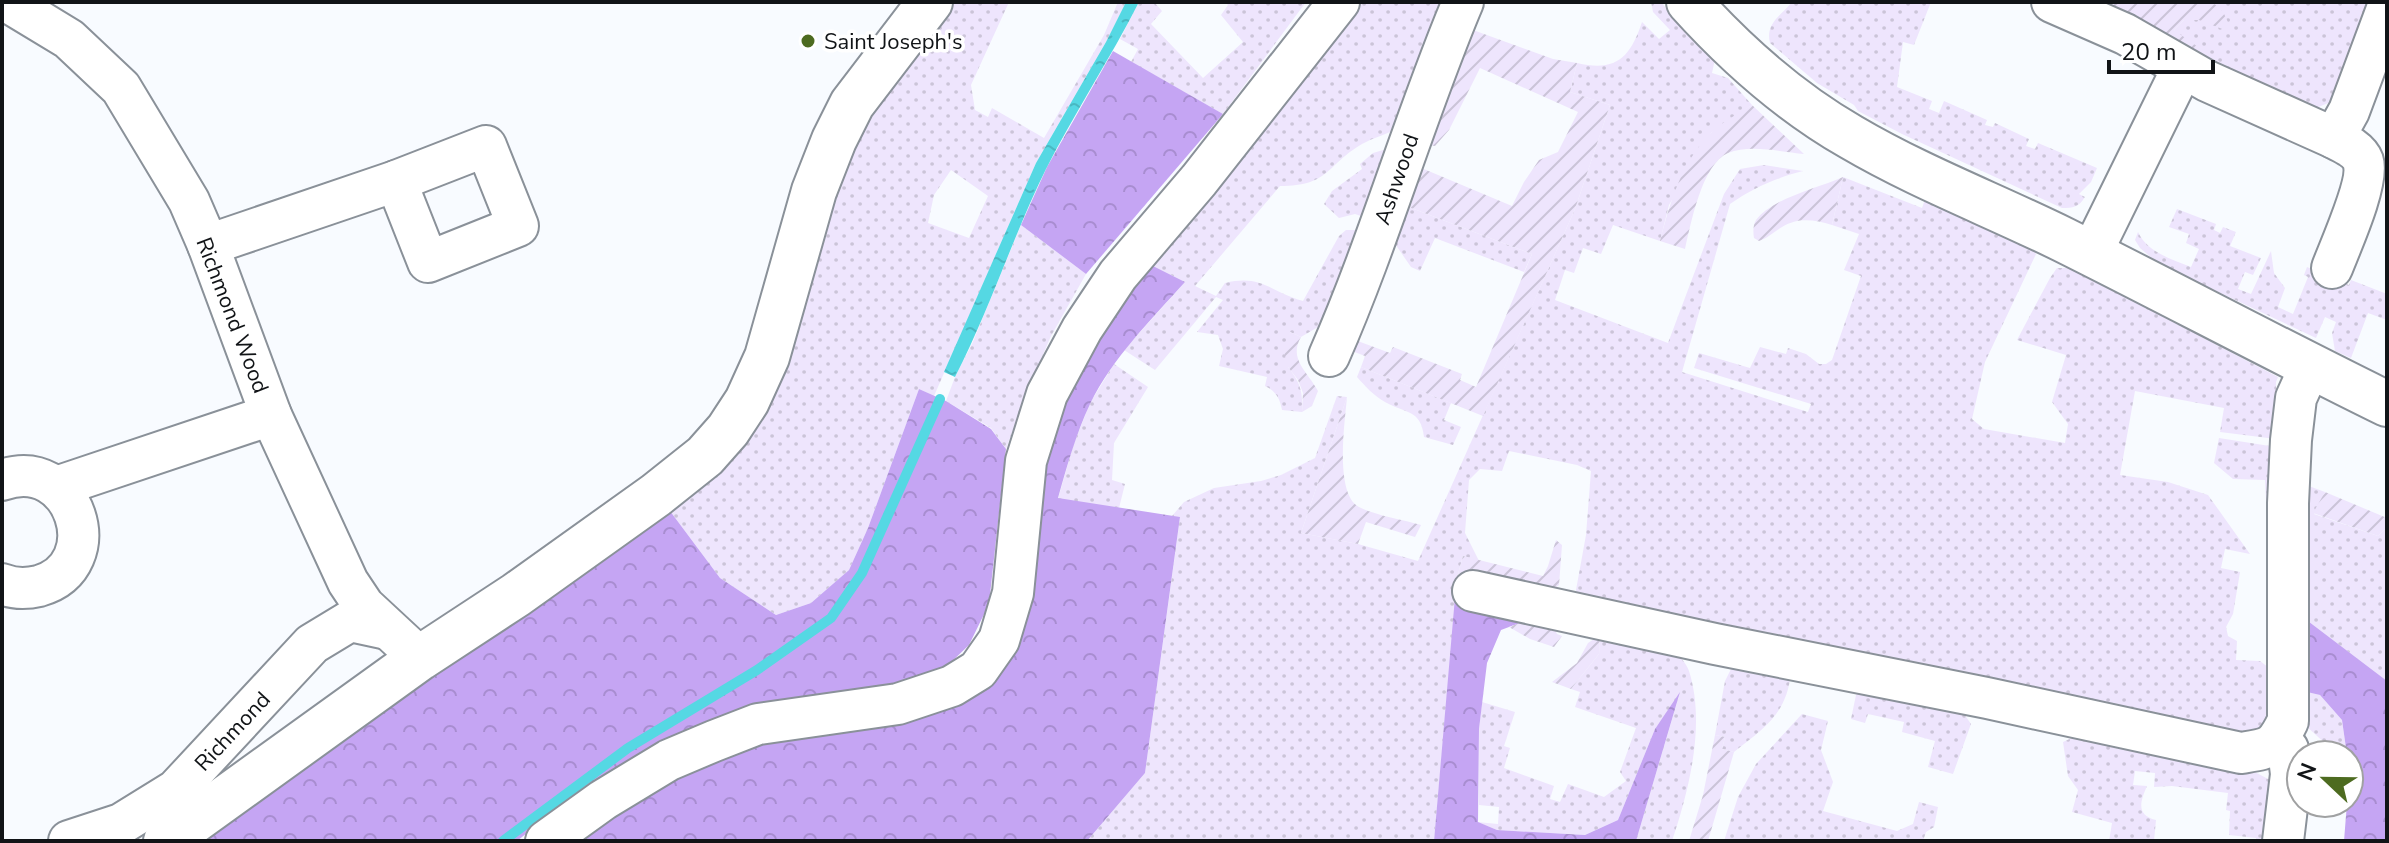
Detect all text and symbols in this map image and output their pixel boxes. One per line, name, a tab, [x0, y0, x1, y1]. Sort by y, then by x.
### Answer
scale bar	[2109, 24, 2213, 74]
place label: Saint Joseph's	[824, 27, 963, 57]
marker: Saint Joseph's	[799, 32, 817, 50]
text: 20 m	[2121, 36, 2177, 68]
street label: Ashwood	[1367, 130, 1427, 229]
street label: Richmond Wood	[189, 233, 276, 398]
street label: Richmond	[188, 685, 277, 778]
north arrow	[2285, 739, 2365, 819]
text: N	[2290, 759, 2324, 785]

